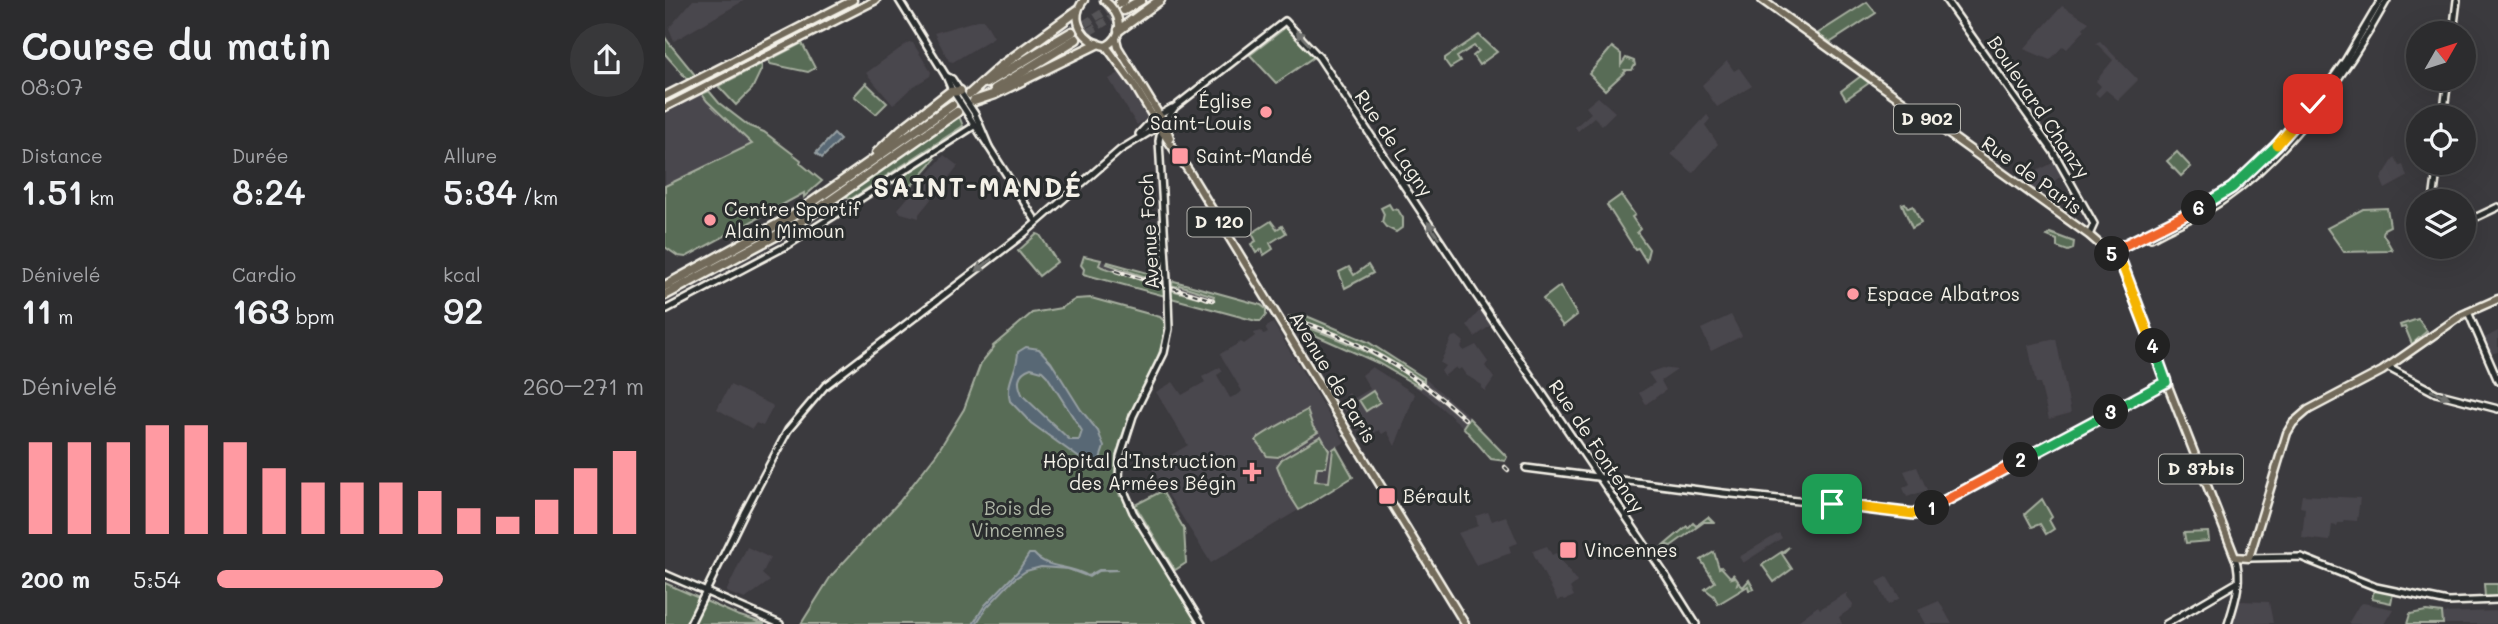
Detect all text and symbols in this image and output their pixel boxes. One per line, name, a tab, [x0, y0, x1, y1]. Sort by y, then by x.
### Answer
text: Course du matin	[21, 20, 331, 70]
north arrow	[2406, 21, 2476, 91]
map controls	[2406, 21, 2476, 259]
button: share	[570, 23, 644, 97]
one-way arrow	[1295, 30, 1311, 47]
street label: Boulevard Chanzy	[1982, 31, 2096, 183]
text: 08:07	[21, 71, 83, 101]
pin	[2283, 74, 2343, 134]
street label: Rue de Lagny	[1349, 84, 1439, 201]
icon: check	[2294, 85, 2332, 123]
place label: Église Saint-Louis	[1150, 88, 1252, 135]
marker: Église Saint-Louis	[1258, 104, 1274, 120]
road number: D 902	[1894, 104, 1960, 134]
button: locate	[2406, 105, 2476, 175]
street label: Rue de Paris	[1977, 130, 2088, 219]
text: Distance	[21, 143, 103, 168]
text: Durée	[232, 143, 289, 168]
text: Allure	[443, 143, 497, 168]
place label: Saint-Mandé	[1196, 143, 1313, 168]
marker: Saint-Mandé	[1170, 146, 1190, 166]
text: 1.51	[21, 168, 83, 214]
text: 8:24	[232, 168, 306, 214]
text: 5:34	[443, 168, 517, 214]
district label: SAINT-MANDÉ	[873, 170, 1083, 204]
street label: Avenue Foch	[1133, 174, 1164, 290]
text: km	[83, 185, 114, 210]
text: /km	[517, 185, 558, 210]
button: layers	[2406, 189, 2476, 259]
pin: 6	[2181, 190, 2217, 226]
text: 6	[2193, 195, 2204, 220]
place label: Centre Sportif Alain Mimoun	[724, 196, 861, 243]
road number: D 120	[1187, 208, 1251, 236]
marker: Centre Sportif Alain Mimoun	[702, 212, 718, 228]
one-way arrow	[1427, 221, 1440, 240]
pin: 5	[2095, 236, 2129, 272]
text: 5	[2106, 241, 2117, 266]
one-way arrow	[975, 257, 993, 272]
text: Dénivelé	[21, 262, 101, 287]
text: Cardio	[232, 262, 296, 287]
text: kcal	[443, 262, 481, 287]
place label: Espace Albatros	[1867, 281, 2020, 306]
marker: Espace Albatros	[1845, 286, 1861, 302]
text: 11	[21, 287, 52, 333]
text: 163	[232, 287, 290, 333]
text: 92	[443, 287, 483, 333]
text: m	[52, 304, 73, 329]
text: bpm	[290, 304, 335, 329]
street label: Avenue de Paris	[1284, 306, 1383, 447]
pin: 4	[2135, 328, 2171, 364]
text: 4	[2146, 333, 2159, 358]
text: Dénivelé	[21, 371, 117, 401]
text: 260–271 m	[523, 371, 644, 401]
street label: Rue de Fontenay	[1544, 374, 1651, 517]
one-way arrow	[2430, 388, 2451, 399]
pin: 3	[2093, 394, 2129, 430]
text: 3	[2105, 399, 2116, 424]
pin: 2	[2003, 442, 2039, 477]
text: 2	[2015, 447, 2026, 472]
place label: Hôpital d'Instruction des Armées Bégin	[1043, 448, 1236, 495]
road number: D 37bis	[2159, 454, 2243, 484]
marker: Hôpital d'Instruction des Armées Bégin	[1242, 462, 1262, 482]
pin	[1802, 474, 1862, 534]
place label: Bérault	[1403, 483, 1471, 508]
icon: arrive	[1813, 485, 1851, 523]
marker: Bérault	[1377, 486, 1397, 506]
pin: 1	[1915, 490, 1949, 526]
park label: Bois de Vincennes	[971, 495, 1065, 542]
text: 1	[1927, 495, 1936, 520]
place label: Vincennes	[1584, 537, 1678, 562]
marker: Vincennes	[1558, 540, 1578, 560]
text: 200 m	[21, 564, 90, 594]
text: 5:54	[133, 564, 180, 594]

